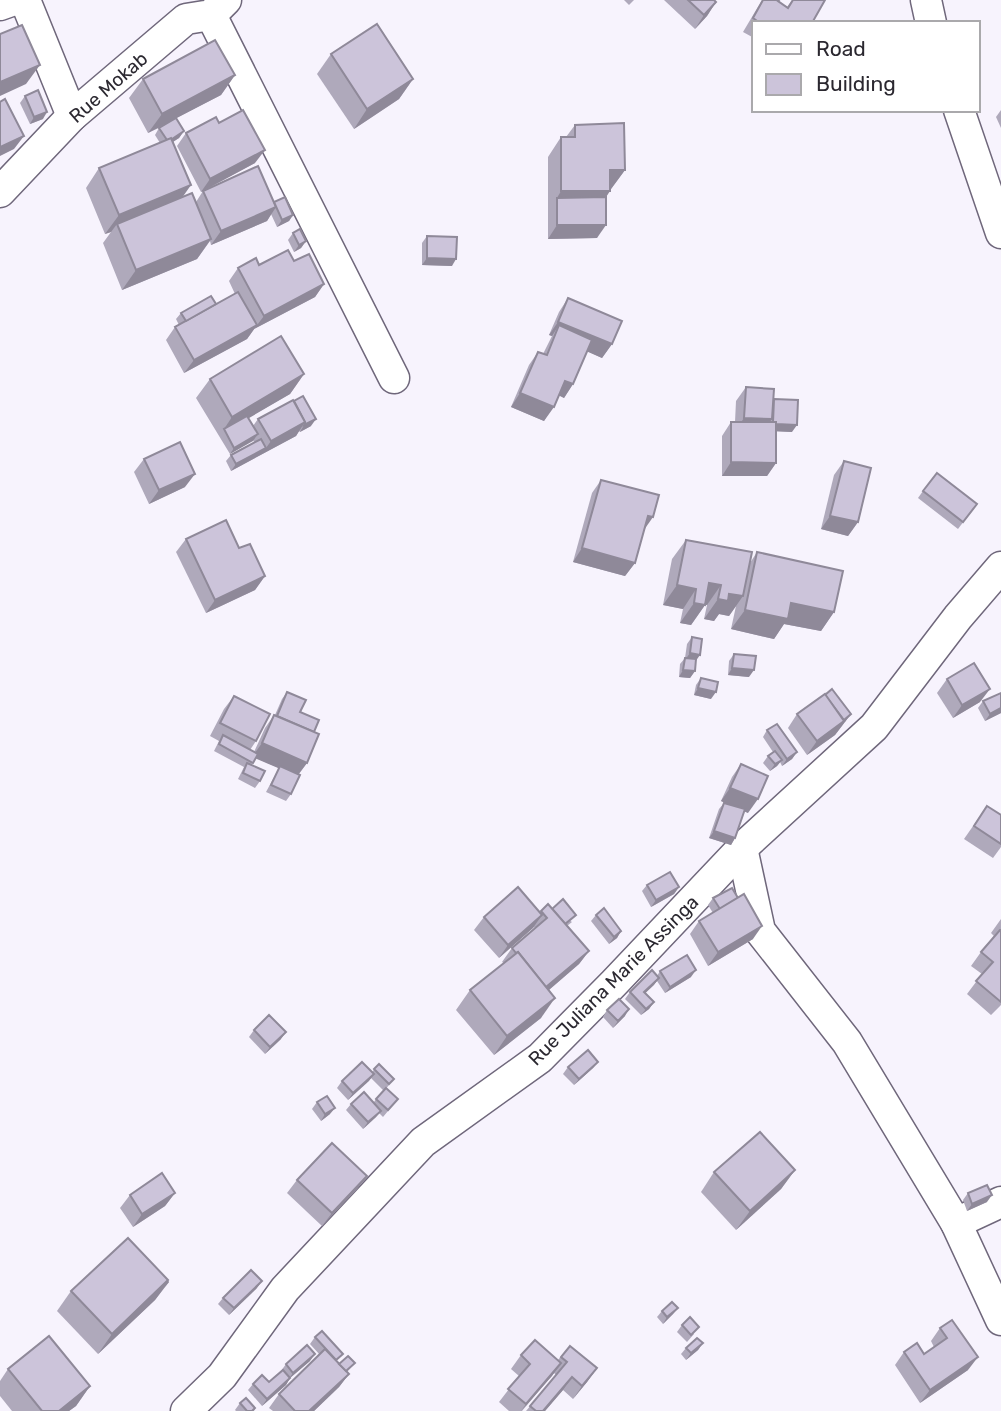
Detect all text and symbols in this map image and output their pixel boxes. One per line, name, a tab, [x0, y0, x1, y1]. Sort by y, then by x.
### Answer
legend	[752, 21, 980, 112]
text: Road	[816, 36, 866, 61]
street label: Rue Mokab	[64, 47, 152, 128]
text: Building	[816, 71, 896, 96]
street label: Rue Juliana Marie Assinga	[523, 890, 703, 1070]

